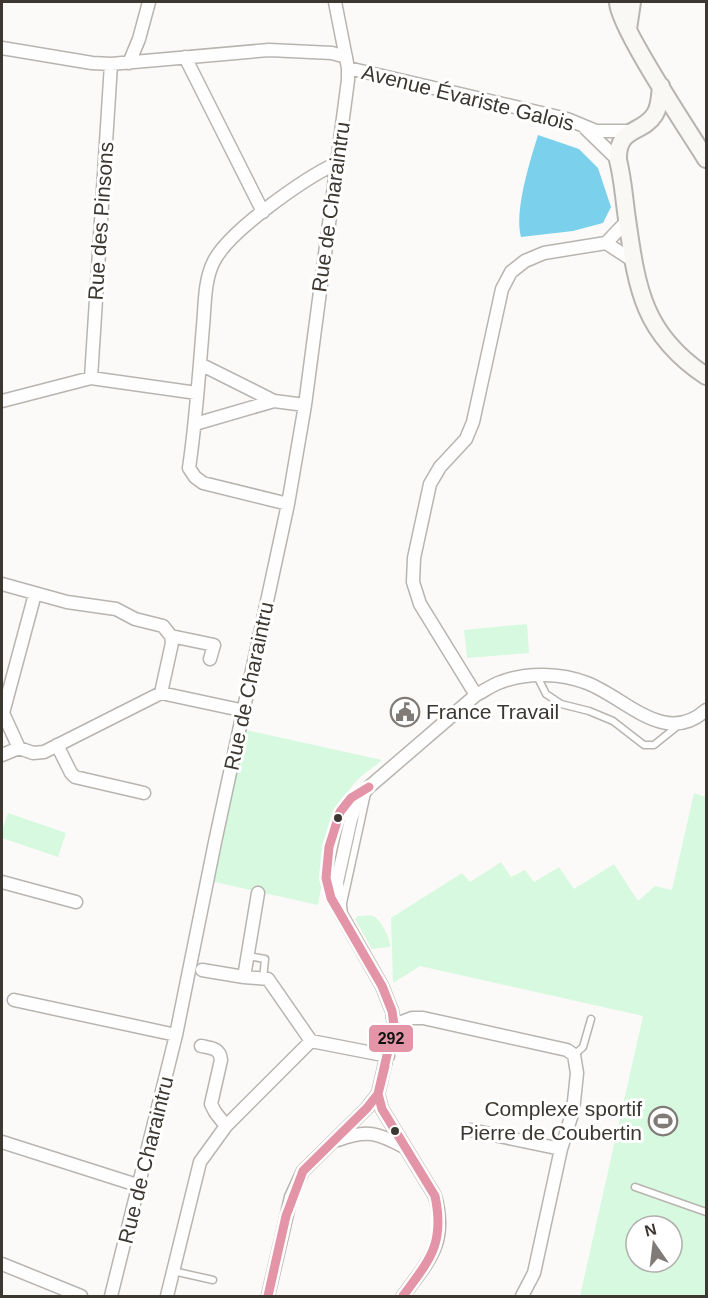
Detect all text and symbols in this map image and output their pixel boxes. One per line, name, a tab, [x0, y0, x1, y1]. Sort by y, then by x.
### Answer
street label: Avenue Évariste Galois	[360, 60, 577, 135]
street label: Rue de Charaintru	[307, 120, 354, 294]
street label: Rue des Pinsons	[83, 141, 118, 301]
street label: Rue de Charaintru	[219, 600, 278, 772]
public building icon: France Travail	[389, 696, 421, 728]
place label: France Travail	[426, 700, 559, 723]
unlabelled marker	[332, 812, 344, 824]
line badge: 292	[368, 1024, 414, 1053]
text: 292	[378, 1030, 404, 1047]
street label: Rue de Charaintru	[114, 1074, 177, 1246]
place label: Complexe sportif Pierre de Coubertin	[460, 1097, 642, 1144]
sports icon: Complexe sportif Pierre de Coubertin	[647, 1105, 679, 1137]
unlabelled marker	[389, 1125, 401, 1137]
north arrow	[624, 1214, 684, 1274]
text: N	[643, 1220, 658, 1240]

